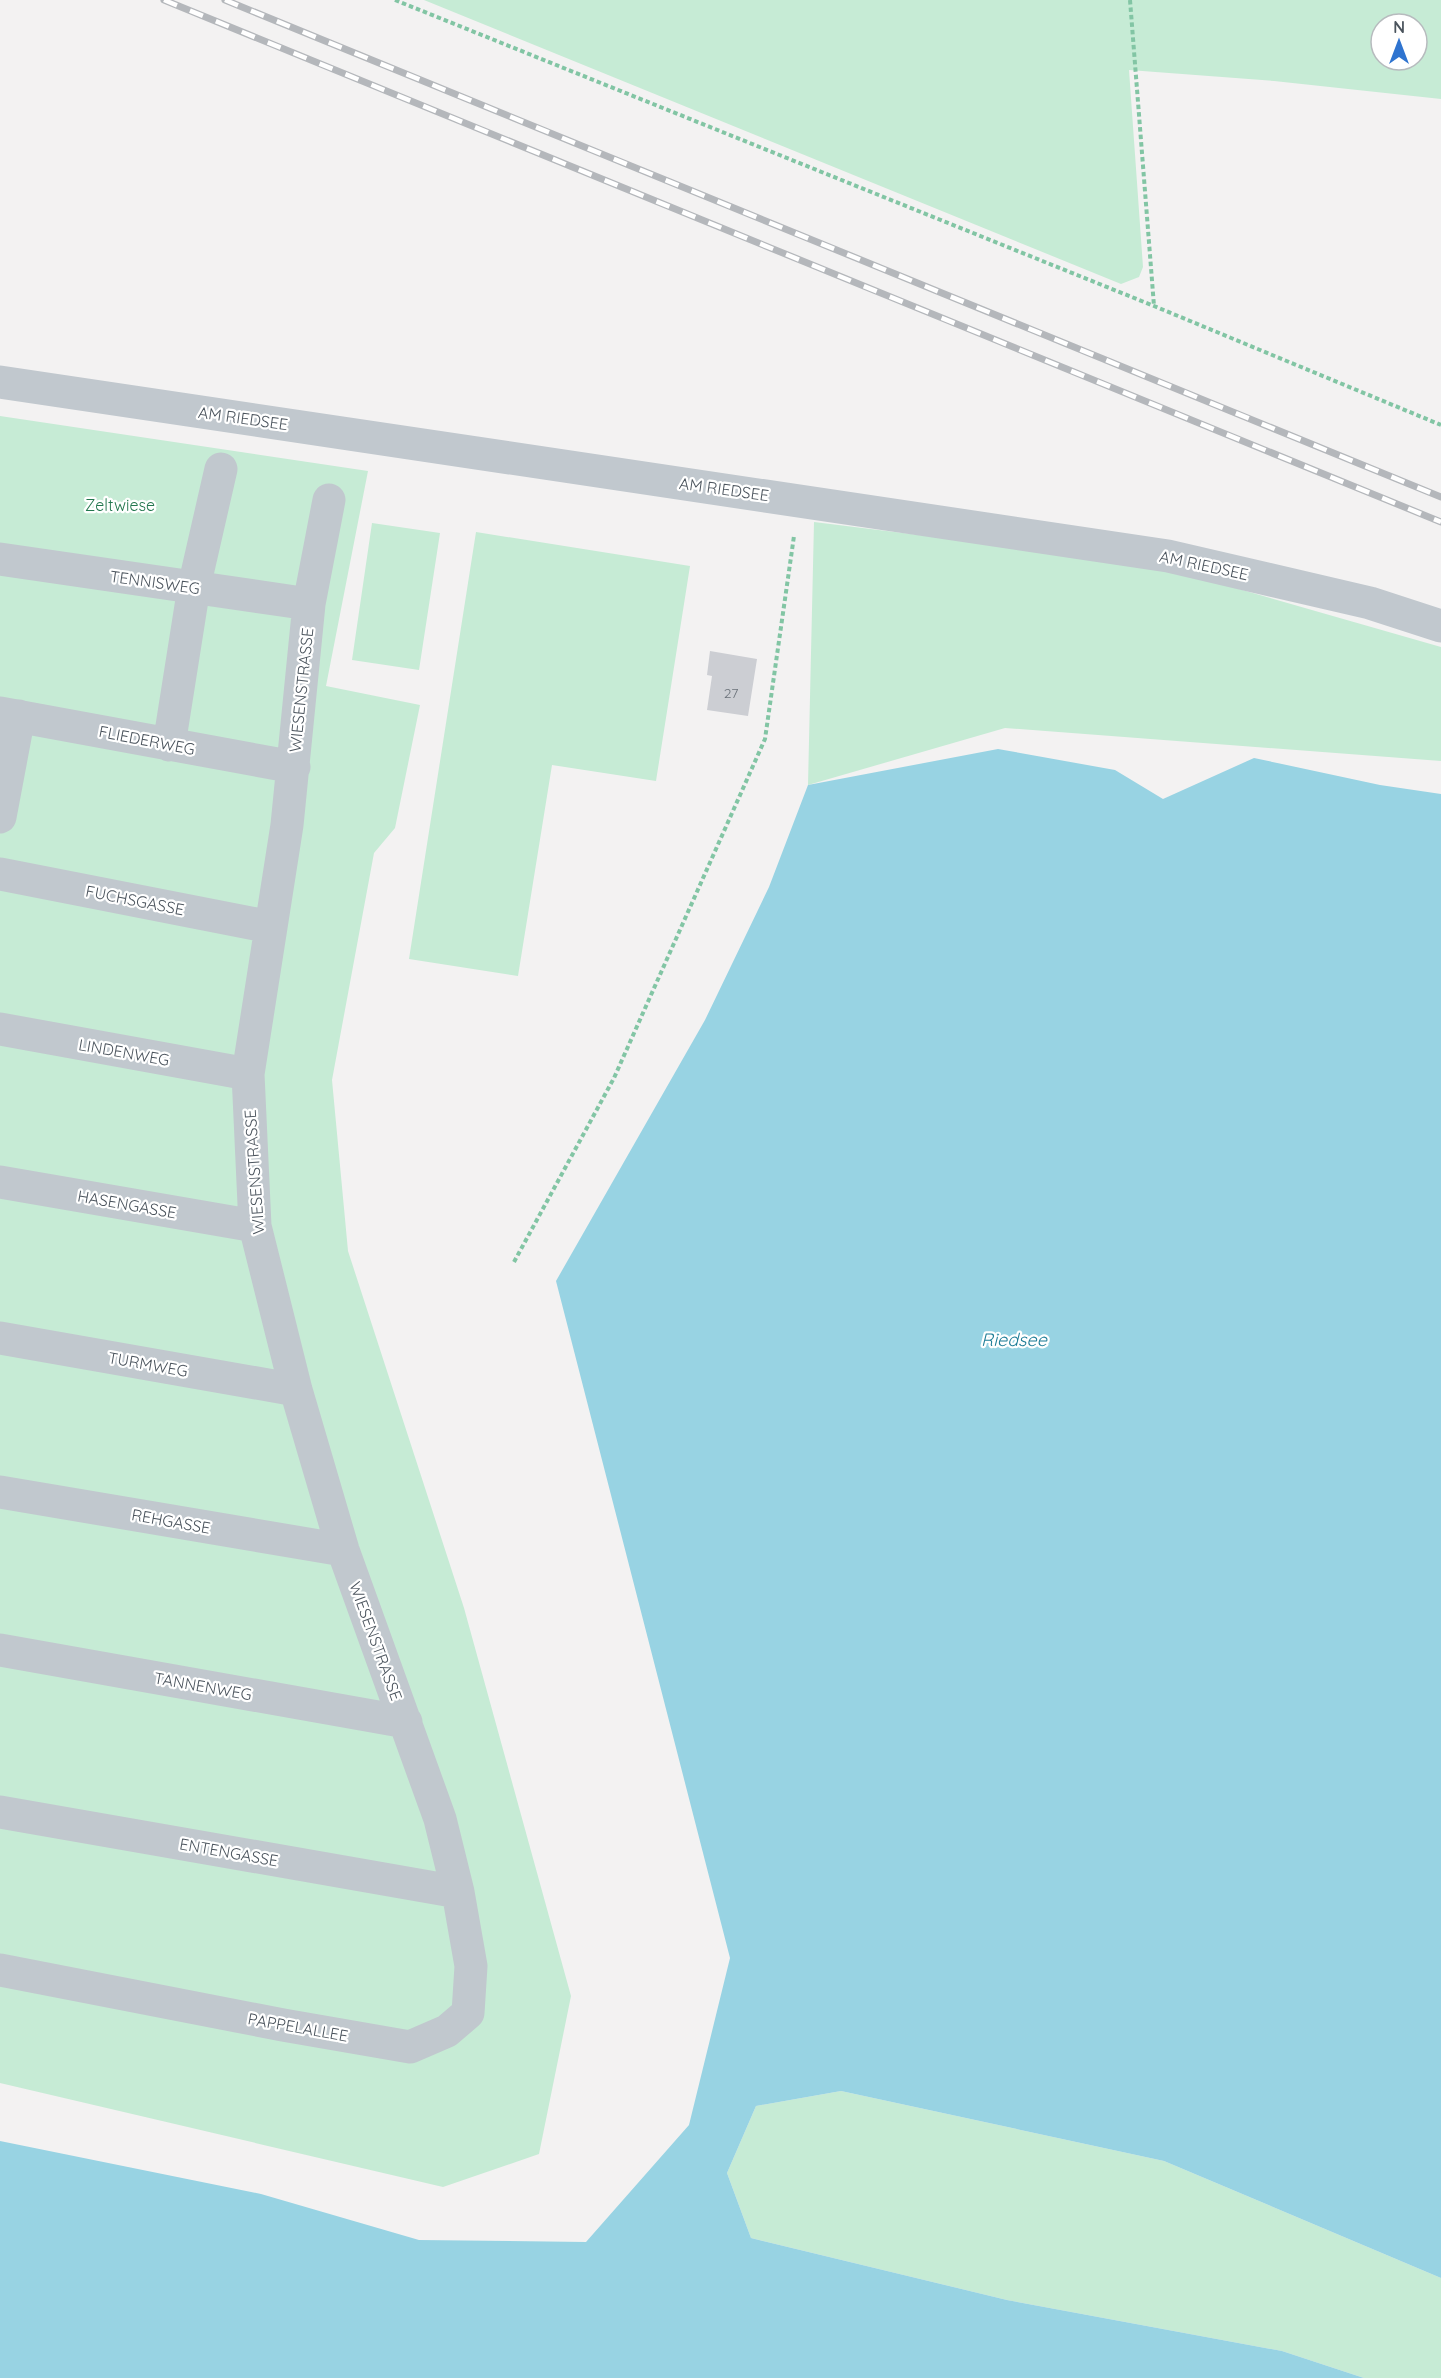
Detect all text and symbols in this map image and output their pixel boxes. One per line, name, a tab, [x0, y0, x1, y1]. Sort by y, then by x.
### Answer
north arrow	[1369, 12, 1429, 72]
text: N	[1393, 17, 1405, 37]
street label: AM RIEDSEE	[197, 402, 289, 434]
street label: AM RIEDSEE	[678, 473, 770, 505]
park label: Zeltwiese	[85, 495, 155, 515]
street label: AM RIEDSEE	[1158, 546, 1250, 584]
street label: TENNISWEG	[109, 566, 201, 598]
street label: WIESENSTRASSE	[285, 627, 317, 753]
house number: 27	[724, 684, 738, 702]
street label: FLIEDERWEG	[97, 721, 197, 759]
street label: FUCHSGASSE	[84, 881, 186, 919]
street label: LINDENWEG	[77, 1034, 171, 1070]
street label: WIESENSTRASSE	[240, 1109, 268, 1235]
street label: HASENGASSE	[76, 1185, 178, 1223]
water label: Riedsee	[981, 1328, 1048, 1351]
street label: TURMWEG	[107, 1347, 189, 1381]
street label: REHGASSE	[130, 1504, 212, 1538]
street label: WIESENSTRASSE	[345, 1579, 407, 1703]
street label: TANNENWEG	[153, 1668, 253, 1704]
street label: ENTENGASSE	[178, 1833, 280, 1871]
street label: PAPPELALLEE	[246, 2008, 350, 2046]

